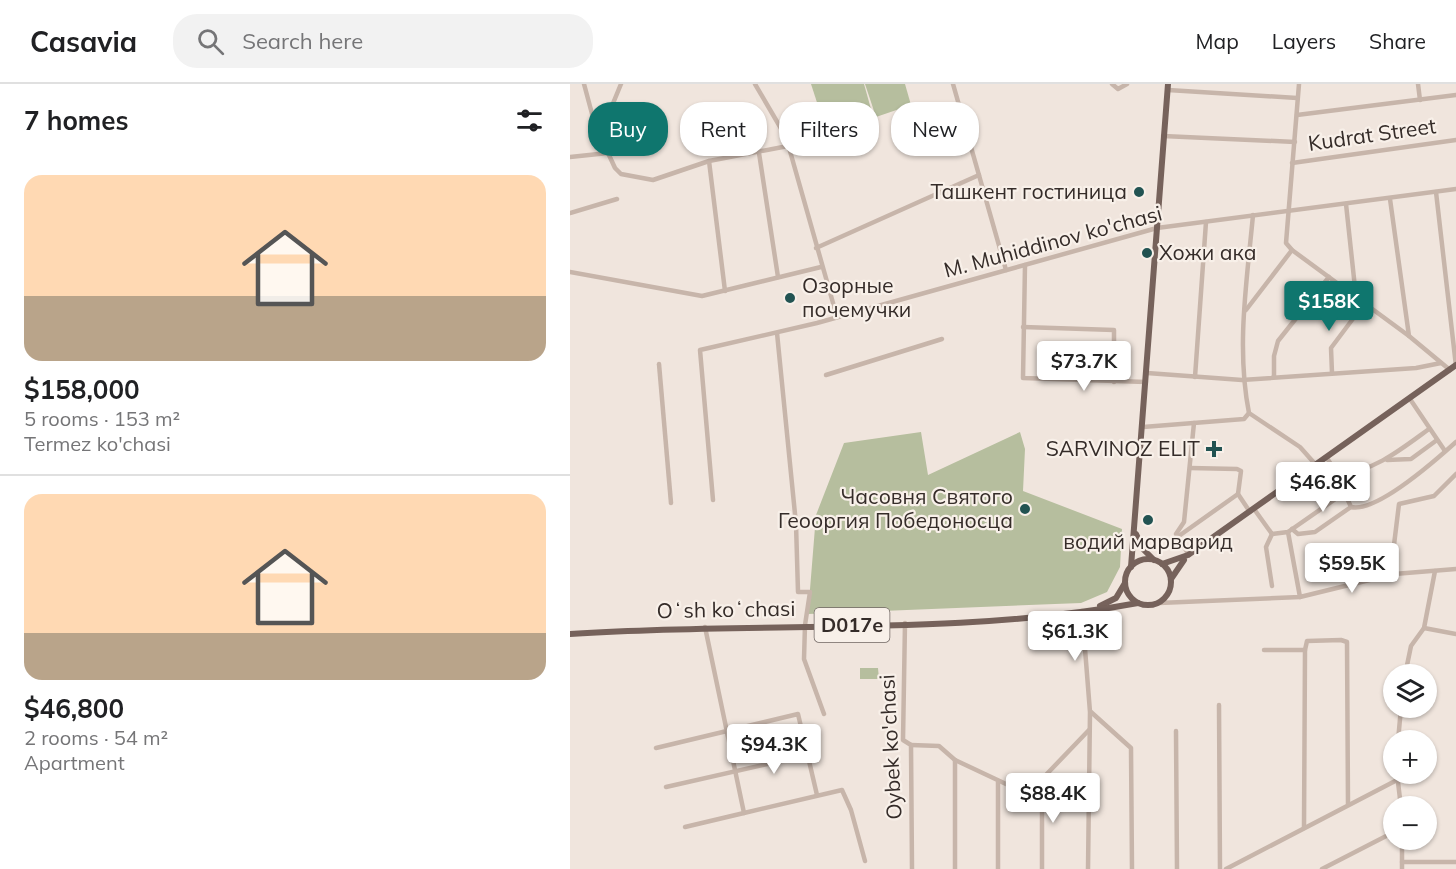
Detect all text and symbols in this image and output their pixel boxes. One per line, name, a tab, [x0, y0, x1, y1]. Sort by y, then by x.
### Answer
search box	[173, 14, 593, 68]
text: Casavia	[30, 24, 137, 59]
icon: search	[194, 25, 227, 58]
text: Search here	[242, 27, 363, 55]
text: Map	[1196, 28, 1239, 54]
text: Layers	[1272, 28, 1336, 54]
text: Share	[1369, 28, 1426, 54]
chip: Buy	[588, 102, 668, 156]
chip: Rent	[680, 102, 767, 156]
chip: Filters	[779, 102, 879, 156]
chip: New	[891, 102, 979, 156]
text: 7 homes	[24, 104, 128, 137]
icon: filters	[513, 104, 546, 137]
street label: Kudrat Street	[1306, 112, 1437, 156]
place label: Ташкент гостиница	[931, 178, 1127, 204]
marker: Ташкент гостиница	[1132, 185, 1146, 199]
street label: M. Muhiddinov ko'chasi	[941, 199, 1165, 283]
icon: home	[231, 214, 339, 322]
place label: Хожи ака	[1159, 239, 1257, 265]
marker: Хожи ака	[1140, 246, 1154, 260]
place label: Озорные почемучки	[802, 272, 911, 322]
pin: $158K	[1287, 281, 1371, 332]
text: $158K	[1298, 288, 1360, 313]
marker: Озорные почемучки	[783, 291, 797, 305]
pin: $73.7K	[1035, 341, 1133, 392]
text: $73.7K	[1051, 348, 1117, 373]
text: $158,000	[24, 373, 140, 406]
text: 5 rooms · 153 m²	[24, 406, 180, 431]
text: Termez ko'chasi	[24, 431, 171, 456]
place label: SARVINOZ ELIT	[1046, 435, 1200, 461]
marker: SARVINOZ ELIT	[1205, 440, 1223, 458]
pin: $46.8K	[1274, 462, 1372, 513]
text: $46.8K	[1290, 469, 1356, 494]
place label: Часовня Святого Геооргия Победоносца	[778, 483, 1013, 533]
marker: Часовня Святого Геооргия Победоносца	[1018, 502, 1032, 516]
marker: водий марварид	[1141, 513, 1155, 527]
place label: водий марварид	[1063, 528, 1233, 554]
icon: home	[231, 533, 339, 641]
pin: $59.5K	[1303, 543, 1401, 594]
text: $59.5K	[1319, 550, 1385, 575]
street label: Oʻsh koʻchasi	[656, 595, 796, 623]
road number: D017e	[814, 608, 890, 642]
pin: $61.3K	[1026, 611, 1124, 662]
text: $61.3K	[1042, 618, 1108, 643]
map controls	[1383, 664, 1437, 850]
button: layers	[1383, 664, 1437, 718]
street label: Oybek ko'chasi	[873, 674, 907, 820]
text: $46,800	[24, 692, 124, 725]
pin: $94.3K	[725, 724, 823, 775]
text: 2 rooms · 54 m²	[24, 725, 168, 750]
button: +	[1383, 730, 1437, 784]
text: $94.3K	[741, 731, 807, 756]
text: Apartment	[24, 750, 125, 775]
pin: $88.4K	[1004, 773, 1102, 824]
text: $88.4K	[1020, 780, 1086, 805]
button: −	[1383, 796, 1437, 850]

